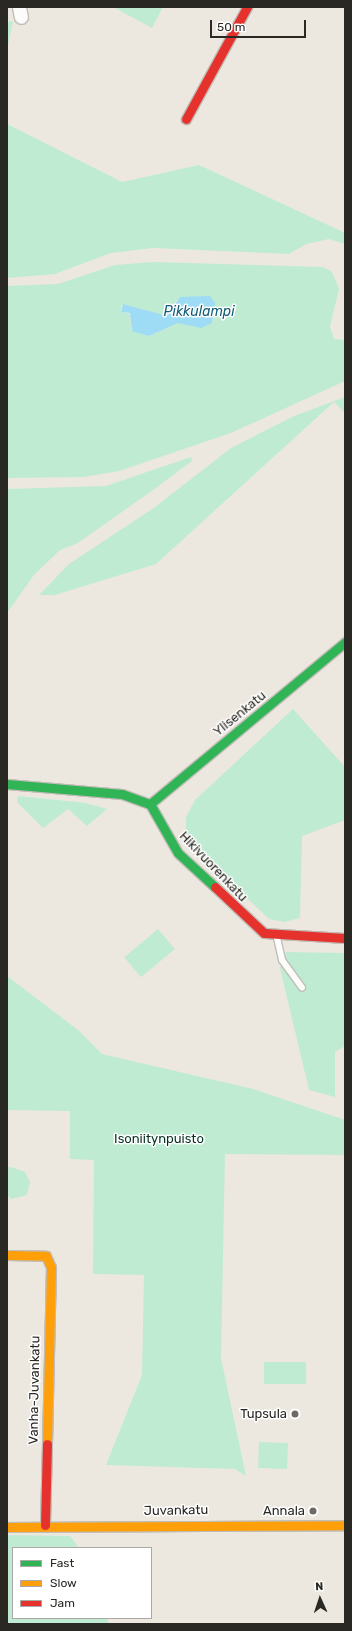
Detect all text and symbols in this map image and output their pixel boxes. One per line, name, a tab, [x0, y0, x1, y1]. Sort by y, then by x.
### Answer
scale bar	[212, 12, 308, 38]
text: 50 m	[217, 20, 245, 34]
water label: Pikkulampi	[163, 304, 235, 320]
street label: Ylisenkatu	[211, 688, 269, 740]
street label: Hikivuorenkatu	[176, 829, 250, 905]
park label: Isoniitynpuisto	[114, 1131, 204, 1147]
street label: Vanha-Juvankatu	[26, 1336, 44, 1444]
place label: Tupsula	[240, 1406, 287, 1422]
marker: Tupsula	[290, 1409, 300, 1419]
street label: Juvankatu	[144, 1503, 208, 1519]
place label: Annala	[263, 1503, 305, 1519]
marker: Annala	[308, 1506, 318, 1516]
legend	[12, 1547, 152, 1619]
text: Fast	[50, 1556, 74, 1570]
text: Slow	[50, 1576, 77, 1590]
north arrow	[300, 1579, 340, 1619]
text: N	[315, 1580, 324, 1593]
text: Jam	[50, 1596, 75, 1610]

